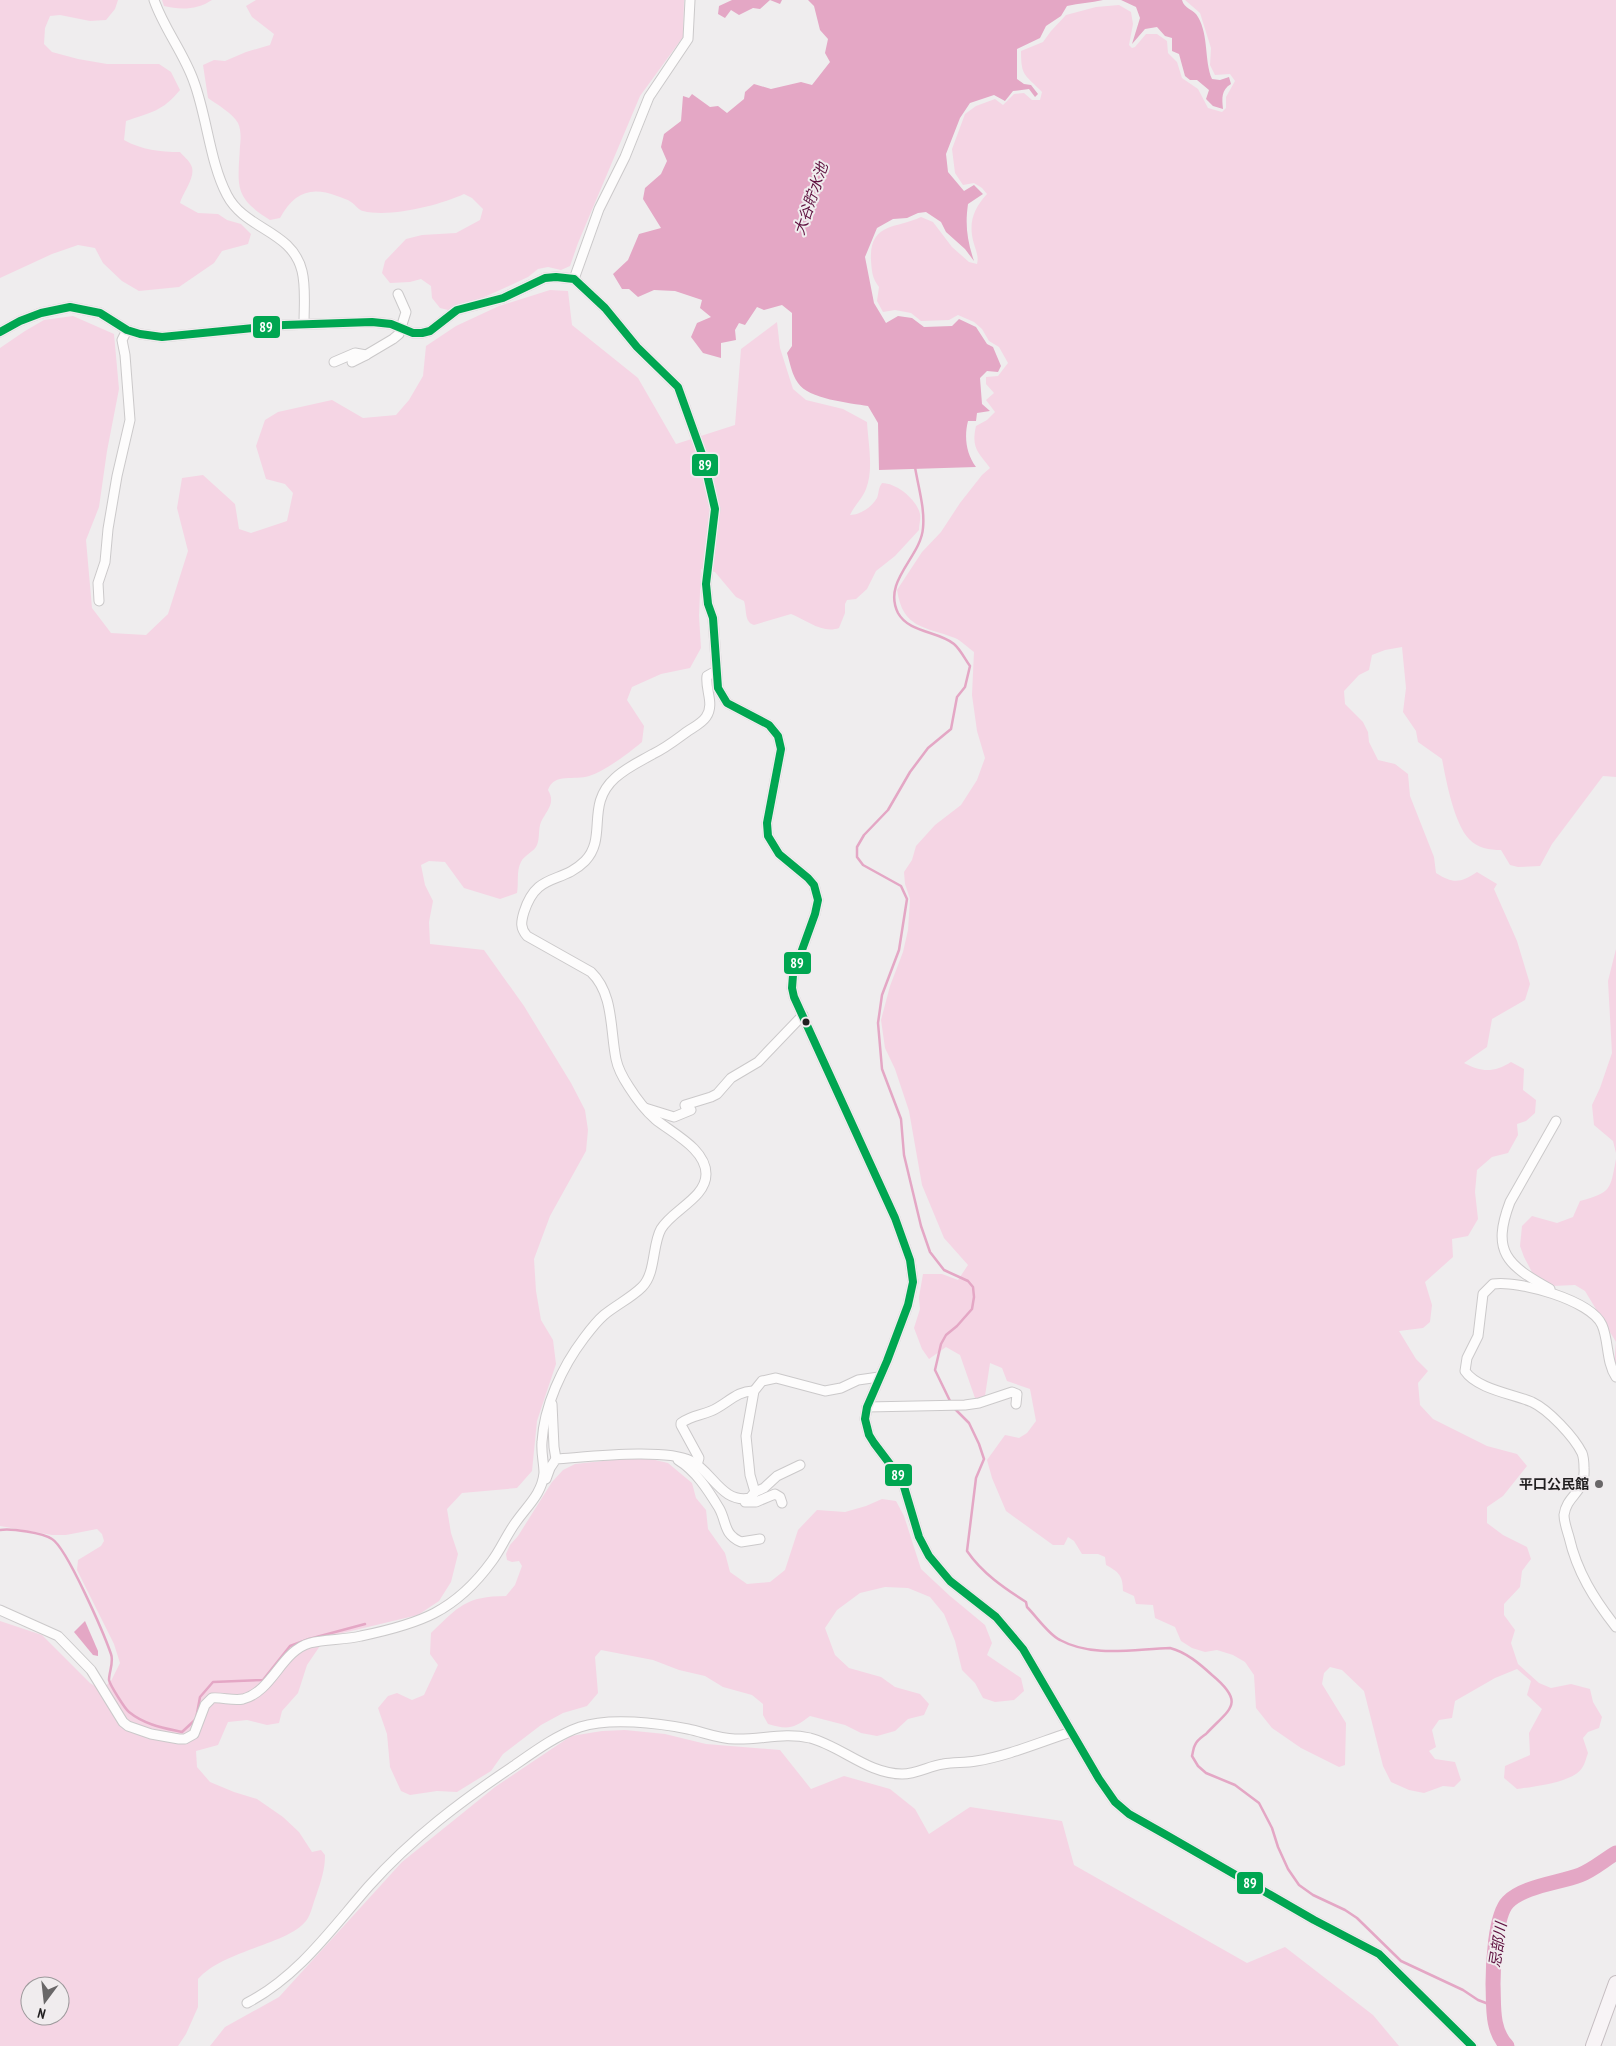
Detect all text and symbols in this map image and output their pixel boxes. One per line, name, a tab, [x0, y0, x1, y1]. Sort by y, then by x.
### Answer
water label: 大谷貯水池	[789, 158, 832, 237]
line badge: 89	[252, 315, 281, 339]
text: 89	[259, 318, 273, 336]
line badge: 89	[691, 453, 719, 477]
text: 89	[698, 456, 712, 474]
line badge: 89	[783, 951, 812, 975]
text: 89	[790, 954, 804, 972]
unlabelled marker	[801, 1017, 811, 1027]
line badge: 89	[884, 1463, 913, 1487]
text: 89	[891, 1466, 905, 1484]
place label: 平口公民館	[1519, 1475, 1589, 1493]
marker: 平口公民館	[1593, 1478, 1605, 1490]
line badge: 89	[1236, 1871, 1264, 1895]
text: 89	[1243, 1874, 1257, 1892]
water label: 忌部川	[1485, 1919, 1511, 1969]
north arrow	[20, 1976, 70, 2026]
text: N	[36, 2004, 48, 2023]

